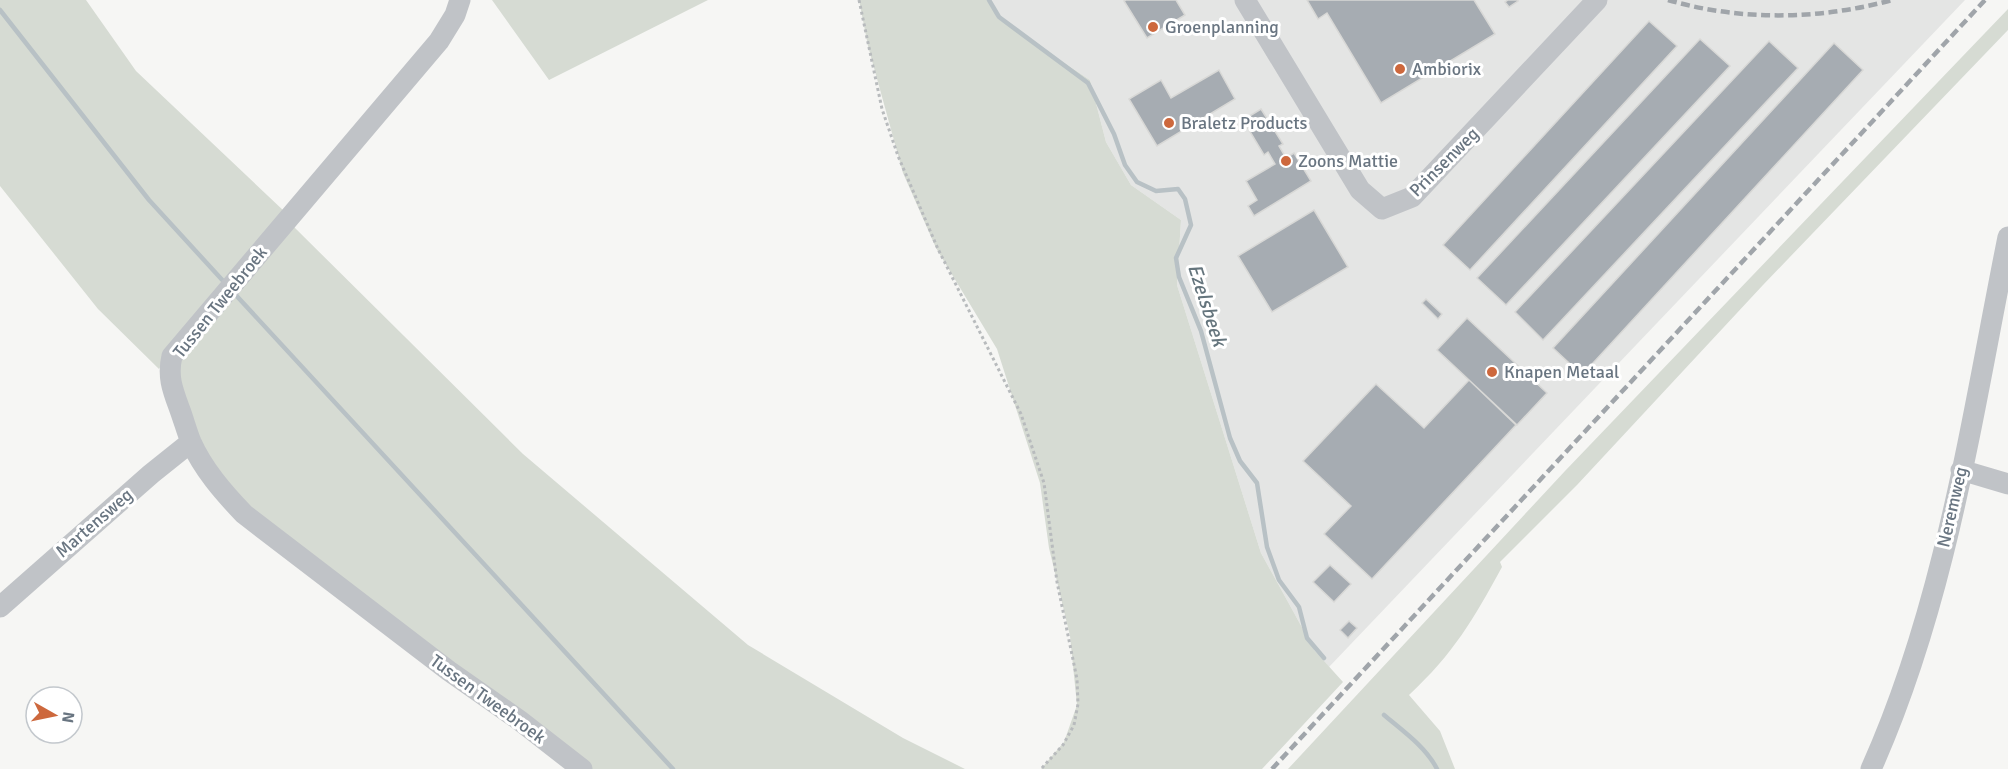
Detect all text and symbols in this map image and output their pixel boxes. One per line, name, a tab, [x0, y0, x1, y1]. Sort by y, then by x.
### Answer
place label: Groenplanning	[1165, 16, 1279, 38]
marker: Groenplanning	[1146, 20, 1160, 34]
place label: Ambiorix	[1412, 58, 1482, 80]
marker: Ambiorix	[1393, 62, 1407, 76]
place label: Braletz Products	[1181, 112, 1308, 134]
marker: Braletz Products	[1162, 116, 1176, 130]
street label: Prinsenweg	[1405, 123, 1483, 201]
place label: Zoons Mattie	[1298, 150, 1398, 172]
marker: Zoons Mattie	[1279, 154, 1293, 168]
street label: Tussen Tweebroek	[168, 242, 272, 362]
water label: Ezelsbeek	[1182, 261, 1233, 351]
place label: Knapen Metaal	[1504, 361, 1619, 383]
marker: Knapen Metaal	[1485, 365, 1499, 379]
street label: Neremweg	[1932, 465, 1972, 549]
street label: Martensweg	[51, 484, 137, 562]
street label: Tussen Tweebroek	[426, 650, 550, 748]
north arrow	[24, 685, 84, 745]
text: N	[57, 710, 79, 724]

